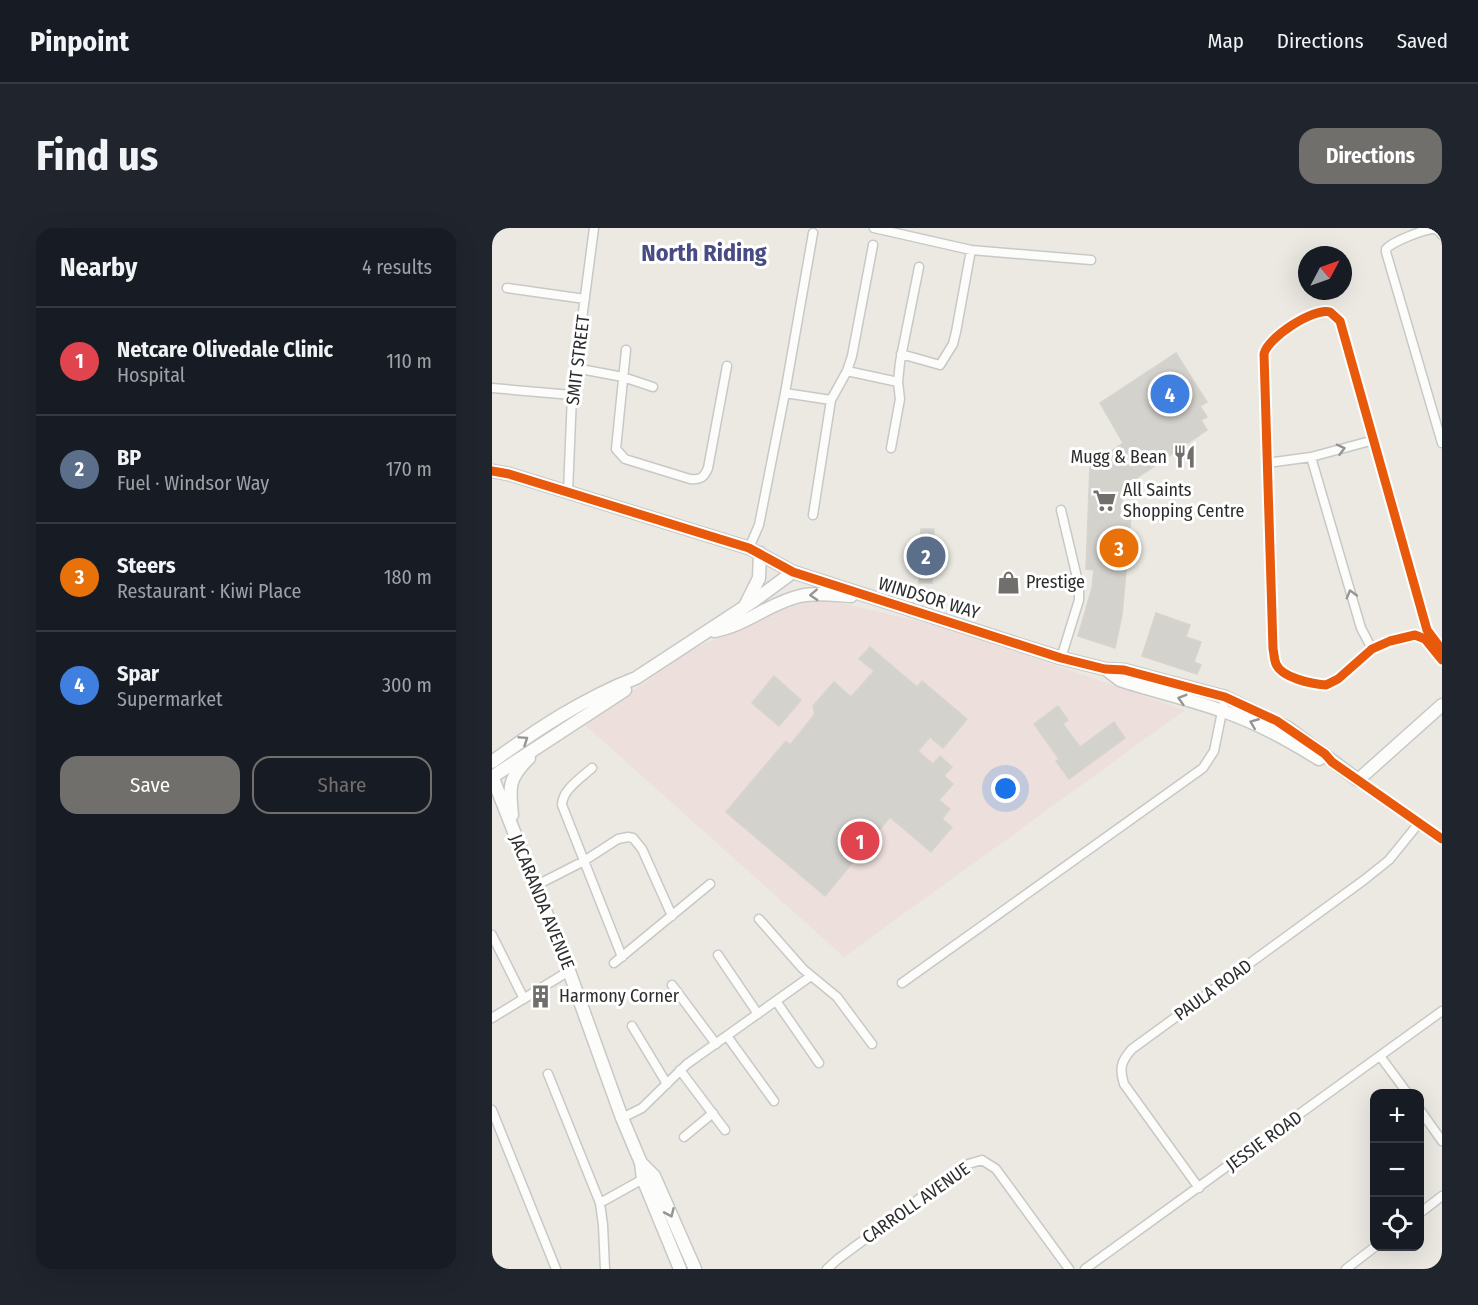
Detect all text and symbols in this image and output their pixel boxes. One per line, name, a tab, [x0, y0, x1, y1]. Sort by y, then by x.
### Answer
text: Pinpoint	[30, 25, 129, 58]
text: Map	[1207, 28, 1244, 54]
text: Directions	[1277, 28, 1364, 54]
text: Saved	[1397, 28, 1448, 54]
button: Directions	[1299, 128, 1442, 184]
text: Find us	[36, 131, 158, 181]
district label: North Riding	[641, 239, 767, 267]
north arrow	[1298, 246, 1352, 300]
text: Nearby	[60, 252, 137, 283]
text: 4 results	[362, 255, 432, 279]
street label: SMIT STREET	[562, 313, 595, 406]
text: Netcare Olivedale Clinic	[117, 336, 333, 363]
text: 1	[75, 349, 84, 373]
text: 110 m	[386, 349, 432, 373]
text: Hospital	[117, 363, 185, 387]
pin: 4	[1150, 372, 1190, 416]
one-way arrow	[1336, 443, 1346, 456]
text: BP	[117, 444, 141, 471]
restaurant icon: Mugg & Bean	[1172, 444, 1198, 470]
place label: Mugg & Bean	[1071, 446, 1167, 468]
text: 2	[75, 457, 84, 481]
text: 170 m	[386, 457, 432, 481]
text: Fuel · Windsor Way	[117, 471, 269, 495]
place label: All Saints Shopping Centre	[1123, 479, 1245, 522]
supermarket icon: All Saints Shopping Centre	[1092, 487, 1118, 513]
pin: 3	[1100, 526, 1138, 570]
pin: 2	[906, 534, 946, 578]
text: Steers	[117, 552, 176, 579]
text: 3	[75, 565, 84, 589]
text: 180 m	[384, 565, 432, 589]
shop icon: Prestige	[995, 569, 1021, 595]
place label: Prestige	[1026, 571, 1085, 593]
street label: WINDSOR WAY	[876, 572, 982, 624]
text: Restaurant · Kiwi Place	[117, 579, 301, 603]
one-way arrow	[810, 588, 819, 601]
one-way arrow	[1346, 589, 1358, 600]
text: Spar	[117, 660, 159, 687]
text: 4	[74, 673, 85, 697]
text: 300 m	[382, 673, 432, 697]
text: Supermarket	[117, 687, 223, 711]
one-way arrow	[1177, 694, 1188, 706]
one-way arrow	[1249, 718, 1260, 730]
one-way arrow	[518, 736, 529, 747]
button: Save	[60, 756, 240, 814]
button: Share	[252, 756, 432, 814]
your location	[991, 774, 1020, 803]
pin: 1	[840, 818, 880, 864]
street label: JACARANDA AVENUE	[505, 831, 579, 973]
street label: PAULA ROAD	[1170, 954, 1256, 1026]
building icon: Harmony Corner	[528, 983, 554, 1009]
place label: Harmony Corner	[559, 985, 680, 1007]
map controls	[1370, 1089, 1424, 1251]
button: +	[1370, 1089, 1424, 1143]
street label: JESSIE ROAD	[1222, 1106, 1306, 1176]
button: −	[1370, 1143, 1424, 1197]
street label: CARROLL AVENUE	[858, 1158, 974, 1248]
button: locate	[1370, 1197, 1424, 1251]
one-way arrow	[663, 1206, 675, 1217]

